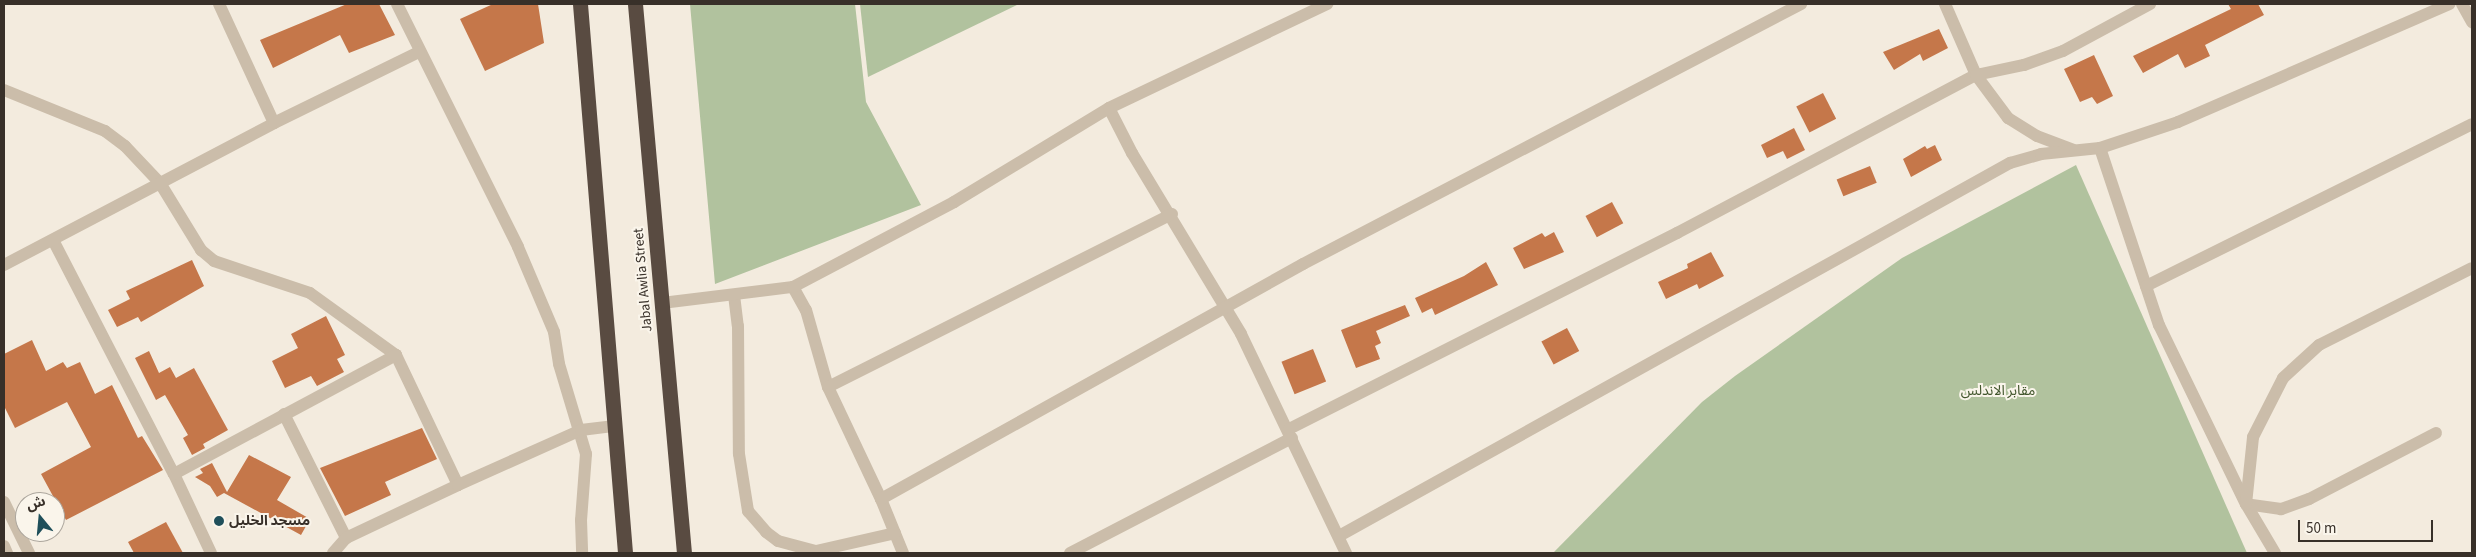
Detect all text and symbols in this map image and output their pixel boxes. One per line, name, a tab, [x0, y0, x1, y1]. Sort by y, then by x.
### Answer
street label: Jabal Awlia Street	[630, 227, 656, 333]
park label: مقابر الاندلس	[1961, 383, 2035, 399]
text: ش	[24, 491, 48, 516]
north arrow	[15, 492, 65, 542]
scale bar	[2301, 510, 2436, 542]
place label: مسجد الخليل	[229, 513, 310, 529]
marker: مسجد الخليل	[213, 515, 225, 527]
text: 50 m	[2306, 518, 2336, 539]

